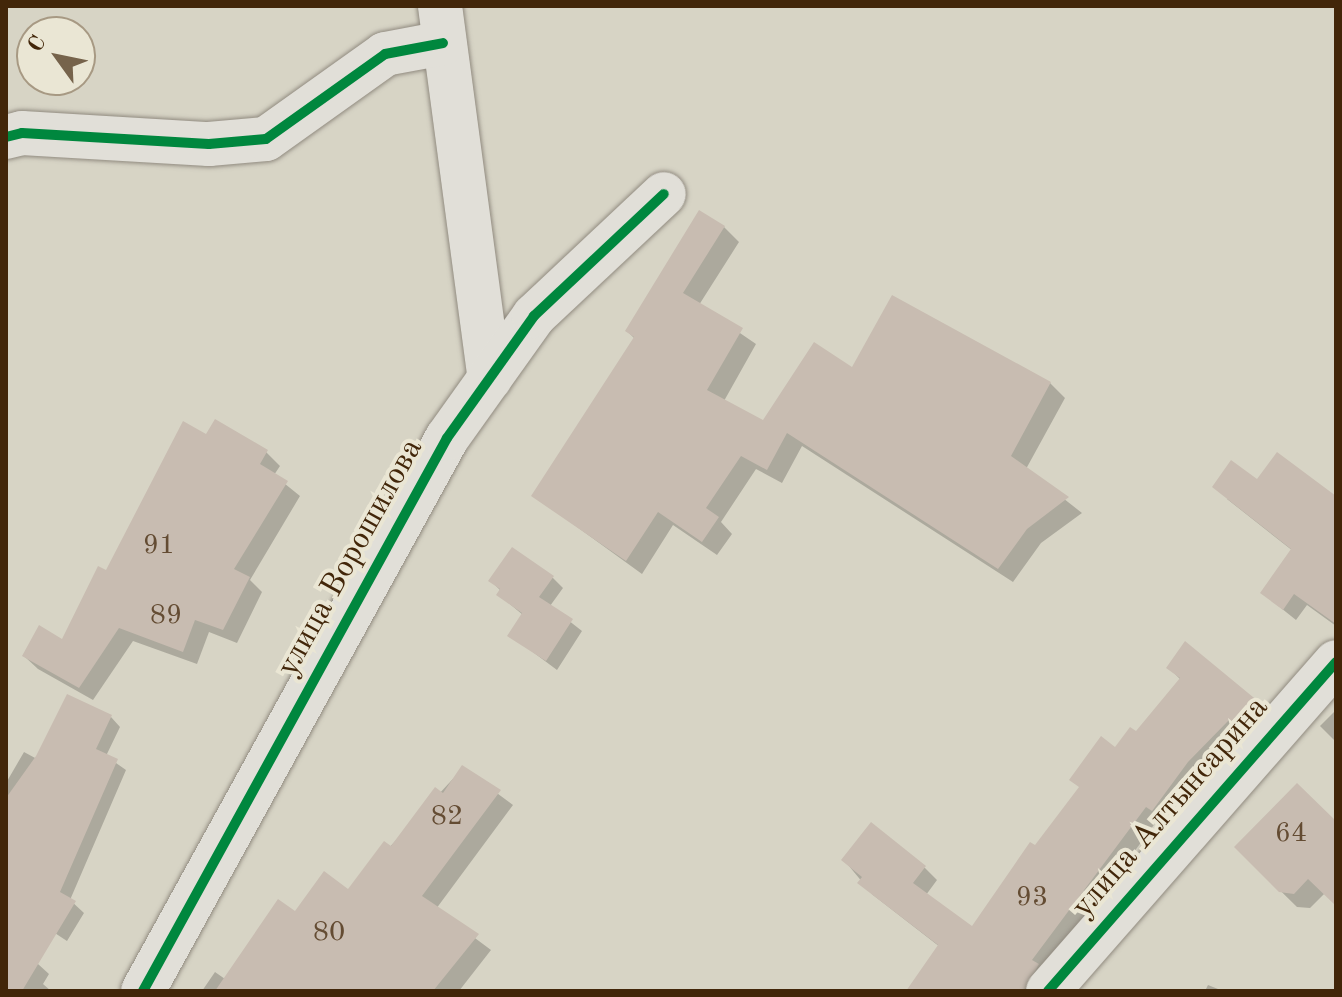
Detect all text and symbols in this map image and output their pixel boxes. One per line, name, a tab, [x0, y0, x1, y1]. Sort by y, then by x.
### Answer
north arrow	[16, 16, 96, 96]
text: С	[24, 32, 51, 56]
street label: улица Ворошилова	[270, 432, 432, 684]
house number: 91	[143, 529, 175, 563]
house number: 89	[150, 599, 182, 633]
street label: улица Алтынсарина	[1065, 690, 1277, 926]
house number: 82	[431, 800, 463, 834]
house number: 64	[1275, 817, 1307, 851]
house number: 93	[1016, 881, 1048, 915]
house number: 80	[313, 916, 345, 950]

